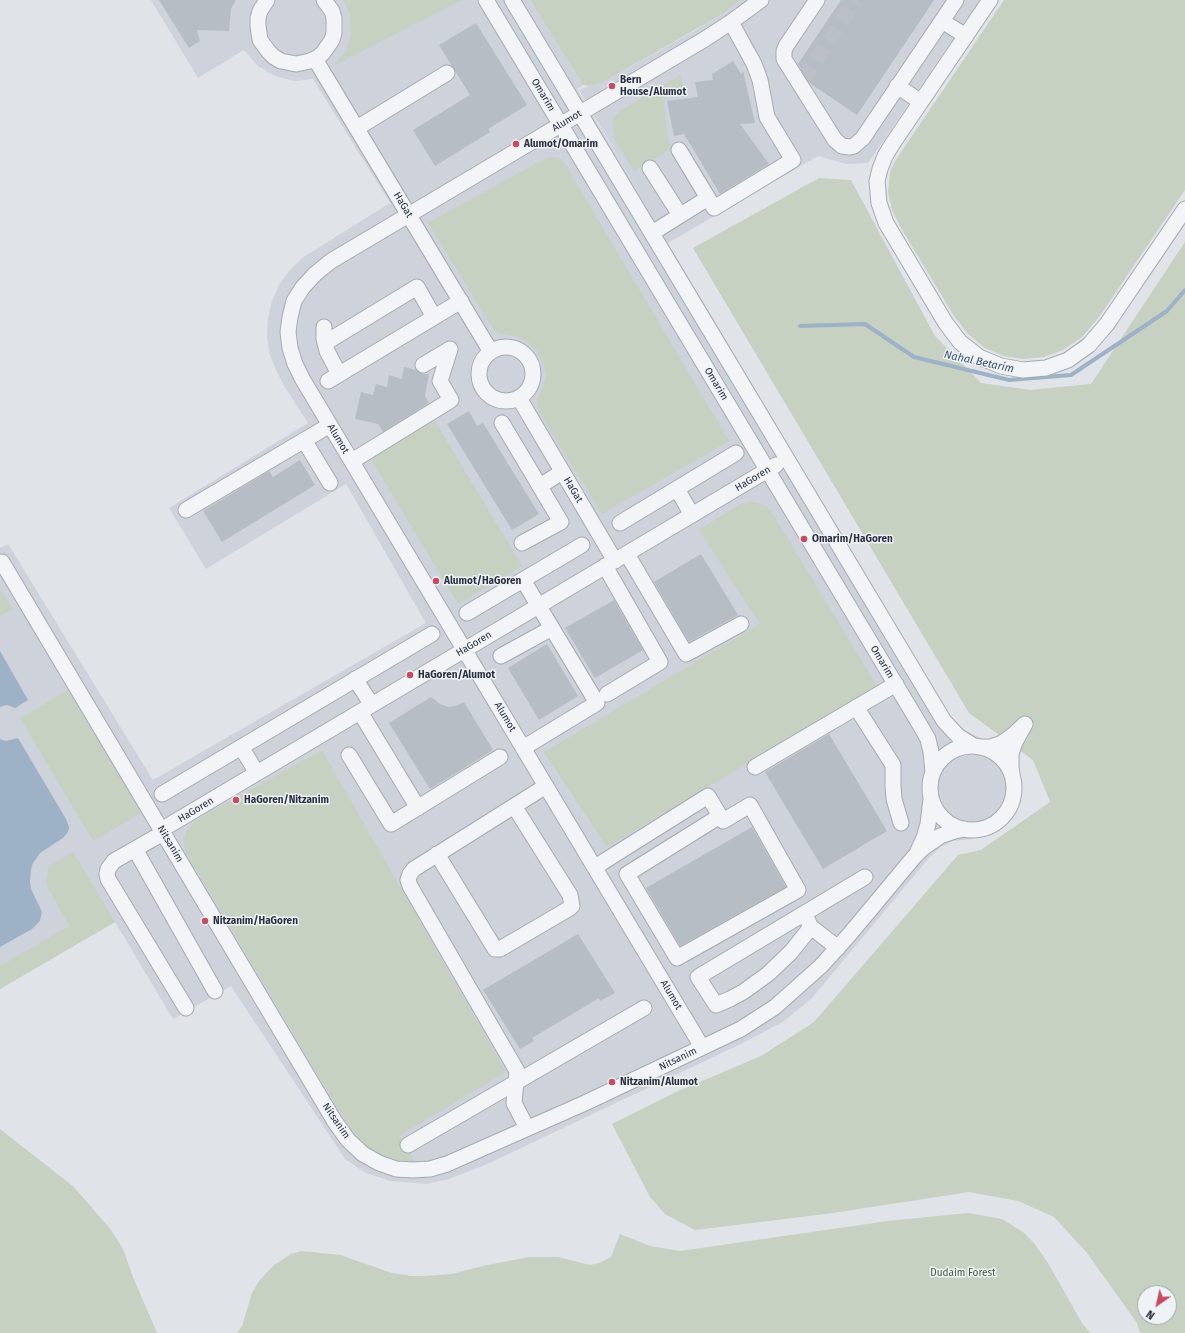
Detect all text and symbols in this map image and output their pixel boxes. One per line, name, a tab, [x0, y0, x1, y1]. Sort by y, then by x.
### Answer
place label: Bern House/Alumot	[620, 74, 686, 98]
street label: Omarim	[529, 76, 557, 114]
marker: Bern House/Alumot	[607, 81, 617, 91]
street label: Alumot	[550, 107, 584, 135]
place label: Alumot/Omarim	[524, 138, 598, 150]
marker: Alumot/Omarim	[511, 139, 521, 149]
street label: HaGat	[391, 190, 415, 220]
water label: Nahal Betarim	[943, 348, 1015, 376]
street label: Omarim	[702, 365, 730, 403]
street label: Alumot	[324, 422, 352, 456]
street label: HaGoren	[733, 464, 773, 494]
street label: HaGat	[561, 475, 585, 505]
place label: Omarim/HaGoren	[812, 533, 893, 545]
marker: Omarim/HaGoren	[799, 534, 809, 544]
place label: Alumot/HaGoren	[444, 575, 521, 587]
marker: Alumot/HaGoren	[431, 576, 441, 586]
street label: HaGoren	[454, 629, 494, 659]
street label: Omarim	[868, 643, 896, 681]
place label: HaGoren/Alumot	[418, 669, 495, 681]
marker: HaGoren/Alumot	[405, 670, 415, 680]
street label: Alumot	[491, 700, 519, 734]
place label: HaGoren/Nitzanim	[244, 794, 329, 806]
street label: HaGoren	[176, 795, 216, 825]
marker: HaGoren/Nitzanim	[231, 795, 241, 805]
street label: Nitsanim	[154, 824, 186, 864]
place label: Nitzanim/HaGoren	[213, 915, 298, 927]
marker: Nitzanim/HaGoren	[200, 916, 210, 926]
street label: Alumot	[657, 978, 685, 1012]
street label: Nitsanim	[657, 1045, 699, 1073]
place label: Nitzanim/Alumot	[620, 1076, 698, 1088]
marker: Nitzanim/Alumot	[607, 1077, 617, 1087]
street label: Nitsanim	[320, 1101, 352, 1141]
park label: Dudaim Forest	[930, 1267, 996, 1279]
north arrow	[1137, 1285, 1177, 1325]
text: N	[1144, 1307, 1157, 1322]

